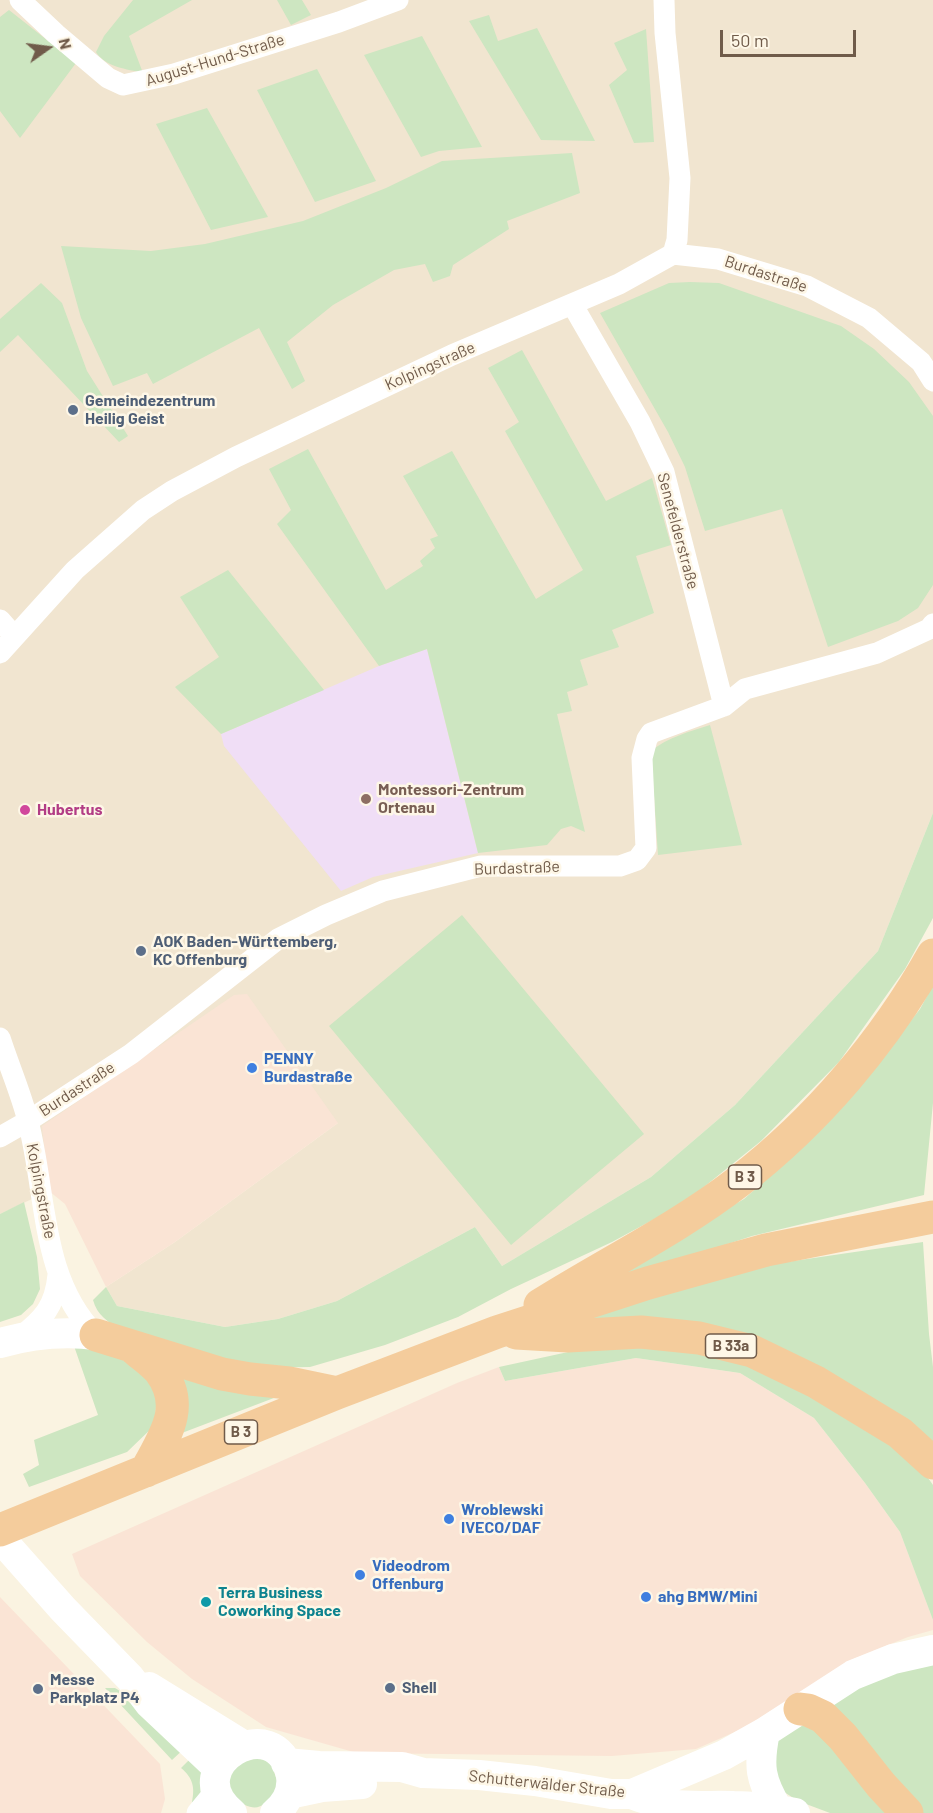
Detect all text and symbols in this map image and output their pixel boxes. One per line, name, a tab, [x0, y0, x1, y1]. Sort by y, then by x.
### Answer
north arrow	[18, 18, 78, 78]
scale bar	[723, 18, 860, 56]
text: 50 m	[731, 29, 769, 51]
street label: August-Hund-Straße	[143, 30, 287, 90]
text: N	[55, 36, 76, 51]
street label: Burdastraße	[722, 252, 810, 296]
street label: Kolpingstraße	[382, 338, 478, 394]
place label: Gemeindezentrum Heilig Geist	[85, 391, 215, 429]
marker: Gemeindezentrum Heilig Geist	[66, 403, 80, 417]
street label: Senefelderstraße	[653, 471, 703, 591]
place label: Montessori-Zentrum Ortenau	[378, 780, 524, 818]
marker: Montessori-Zentrum Ortenau	[359, 792, 373, 806]
place label: Hubertus	[37, 800, 103, 820]
marker: Hubertus	[18, 803, 32, 817]
street label: Burdastraße	[474, 857, 560, 879]
place label: AOK Baden-Württemberg, KC Offenburg	[153, 932, 337, 970]
marker: AOK Baden-Württemberg, KC Offenburg	[134, 944, 148, 958]
place label: PENNY Burdastraße	[264, 1049, 352, 1087]
street label: Burdastraße	[36, 1058, 118, 1120]
marker: PENNY Burdastraße	[245, 1061, 259, 1075]
street label: Kolpingstraße	[22, 1142, 60, 1240]
road number: B 3	[728, 1165, 762, 1189]
road number: B 33a	[706, 1334, 756, 1358]
road number: B 3	[224, 1420, 258, 1444]
place label: Wroblewski IVECO/DAF	[461, 1500, 543, 1538]
marker: Wroblewski IVECO/DAF	[442, 1512, 456, 1526]
place label: Videodrom Offenburg	[372, 1556, 450, 1594]
marker: Videodrom Offenburg	[353, 1568, 367, 1582]
place label: Terra Business Coworking Space	[218, 1583, 341, 1621]
place label: ahg BMW/Mini	[658, 1587, 758, 1607]
marker: ahg BMW/Mini	[639, 1590, 653, 1604]
marker: Terra Business Coworking Space	[199, 1595, 213, 1609]
place label: Messe Parkplatz P4	[50, 1670, 140, 1708]
place label: Shell	[402, 1678, 437, 1698]
marker: Shell	[383, 1681, 397, 1695]
marker: Messe Parkplatz P4	[31, 1682, 45, 1696]
street label: Schutterwälder Straße	[468, 1766, 626, 1802]

